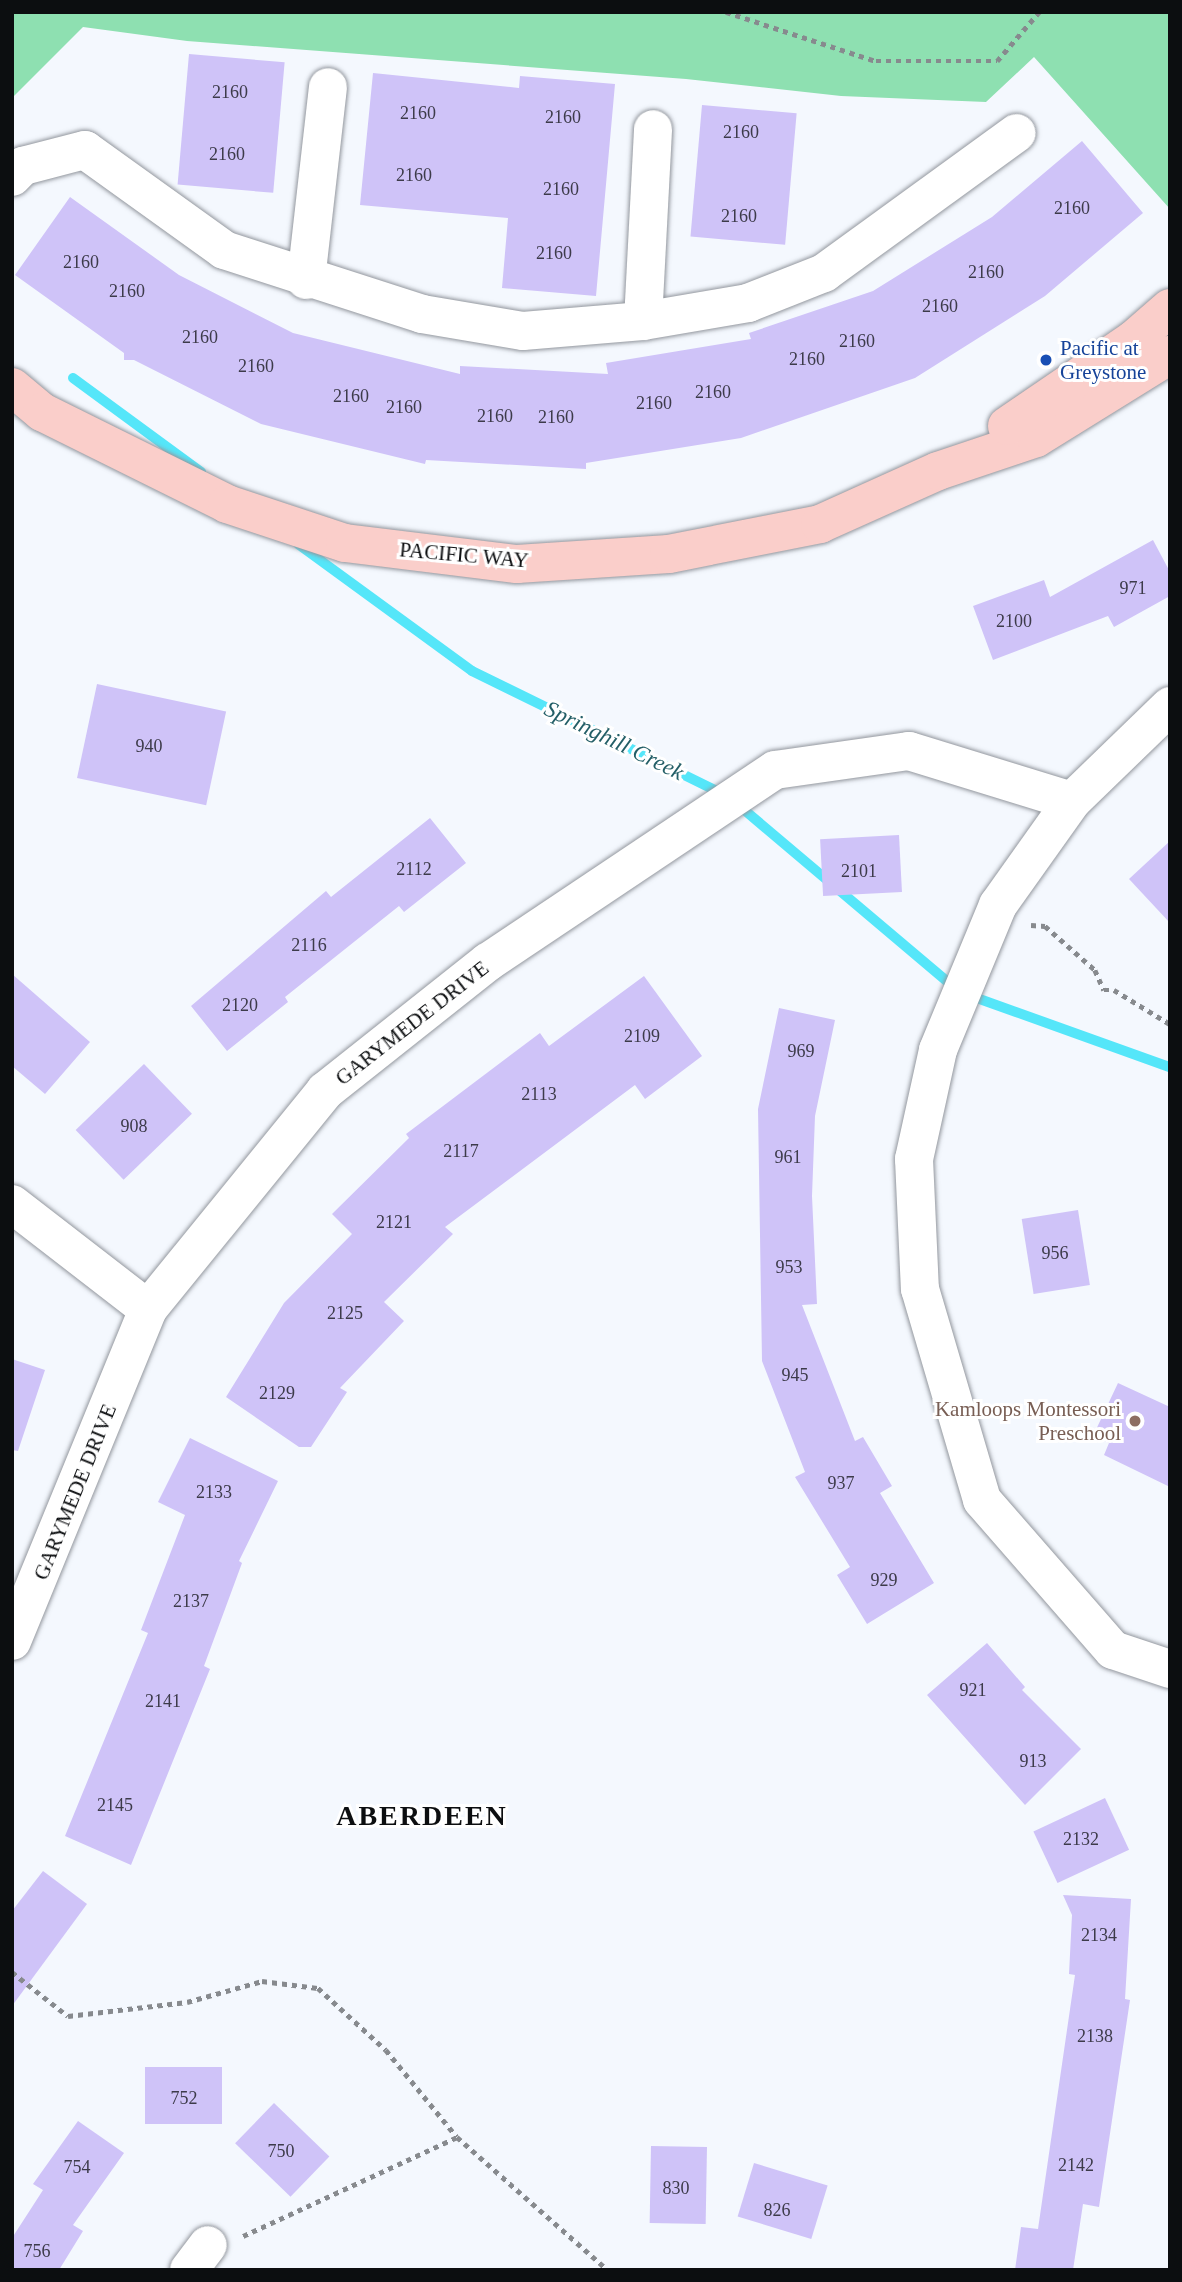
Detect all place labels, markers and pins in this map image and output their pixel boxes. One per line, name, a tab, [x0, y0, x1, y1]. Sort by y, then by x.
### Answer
place label: Pacific at Greystone	[1060, 335, 1146, 385]
marker: Pacific at Greystone	[1038, 352, 1054, 368]
place label: Kamloops Montessori Preschool	[935, 1396, 1121, 1446]
marker: Kamloops Montessori Preschool	[1127, 1413, 1143, 1429]

